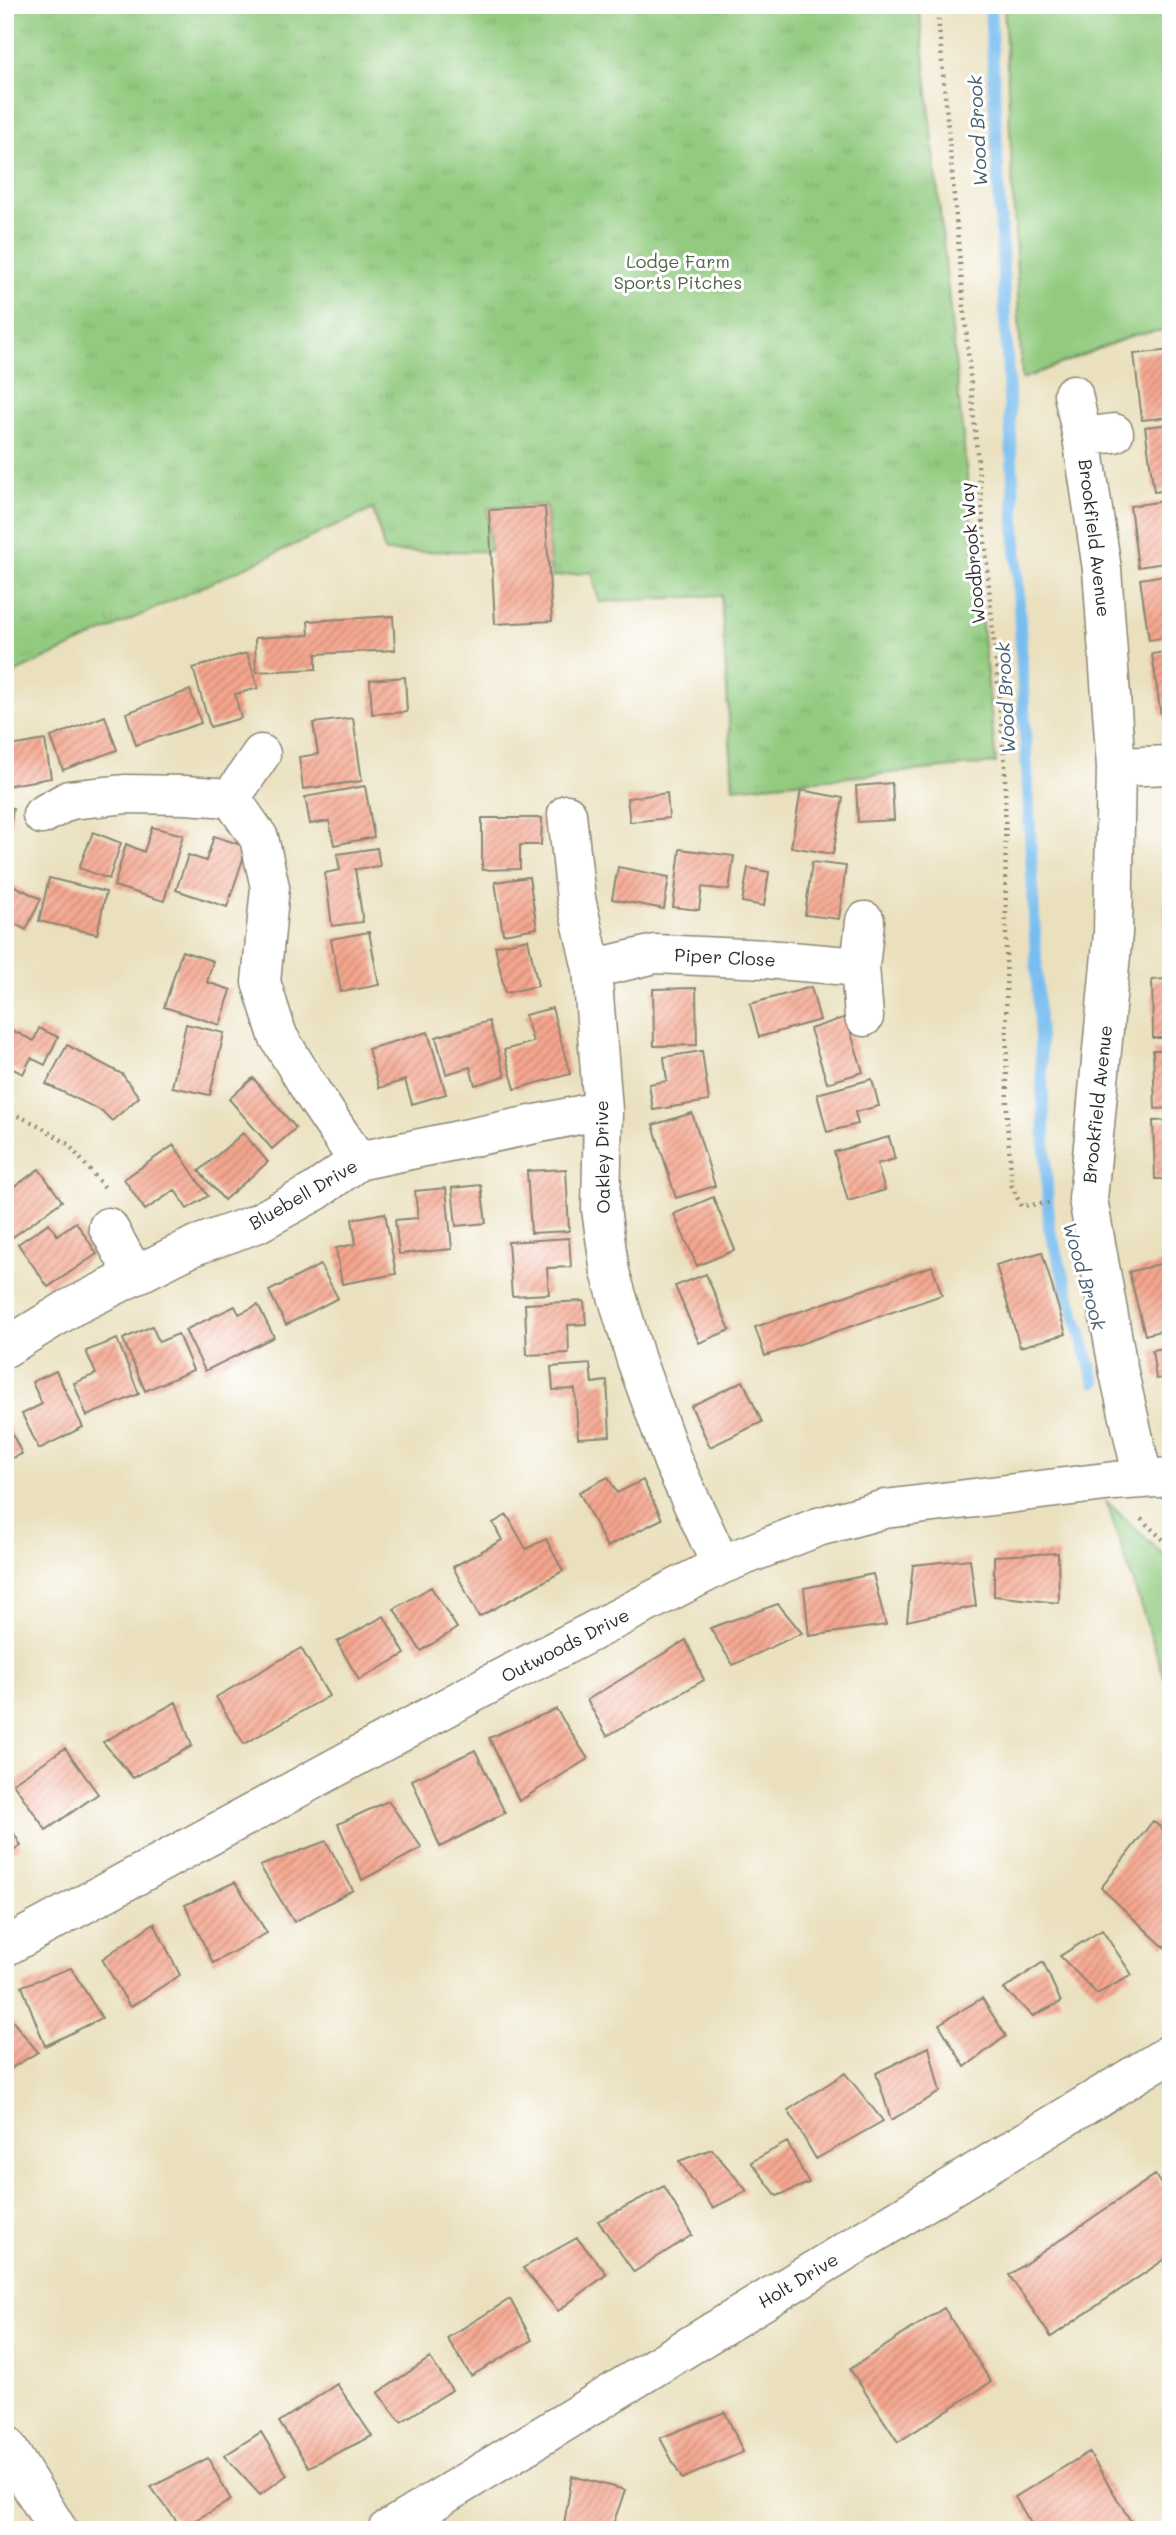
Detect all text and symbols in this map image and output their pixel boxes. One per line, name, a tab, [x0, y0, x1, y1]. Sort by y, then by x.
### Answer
water label: Wood Brook	[962, 74, 992, 187]
park label: Lodge Farm Sports Pitches	[614, 249, 742, 294]
street label: Brookfield Avenue	[1073, 458, 1117, 618]
street label: Woodbrook Way	[954, 481, 990, 625]
water label: Wood Brook	[990, 641, 1020, 754]
street label: Piper Close	[674, 942, 776, 972]
street label: Brookfield Avenue	[1077, 1024, 1117, 1184]
street label: Oakley Drive	[589, 1100, 615, 1214]
street label: Bluebell Drive	[244, 1153, 362, 1235]
water label: Wood Brook	[1058, 1219, 1113, 1334]
street label: Outwoods Drive	[497, 1602, 633, 1688]
street label: Holt Drive	[754, 2247, 842, 2313]

